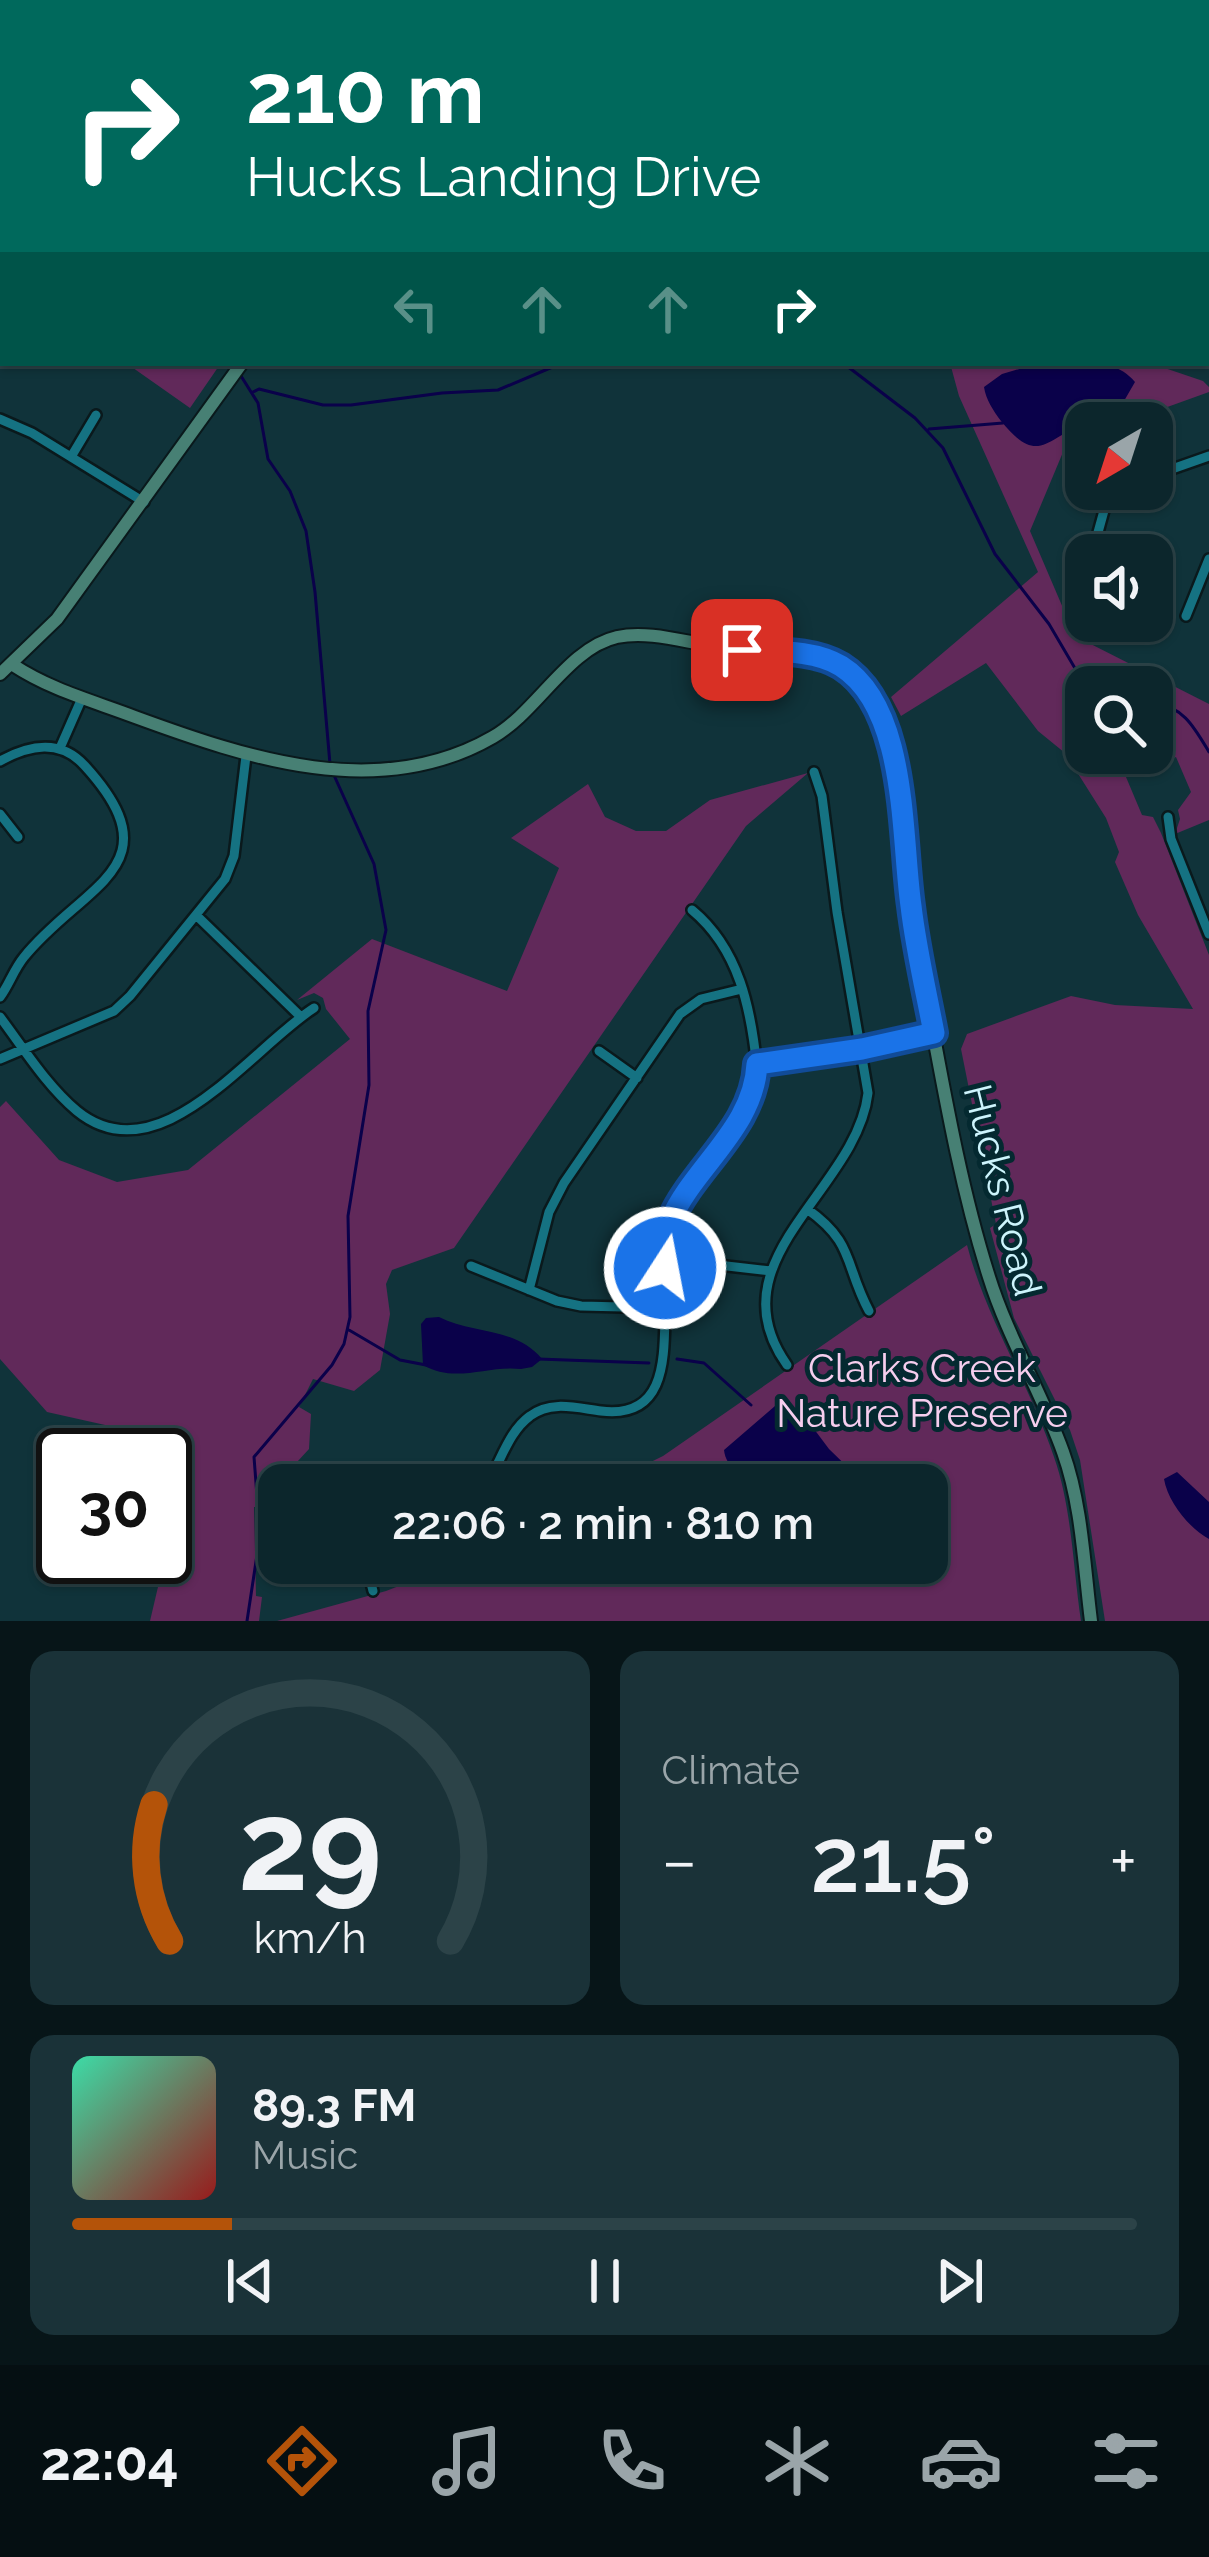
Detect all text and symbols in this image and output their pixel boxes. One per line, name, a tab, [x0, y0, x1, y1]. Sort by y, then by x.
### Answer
text: 210 m	[246, 44, 485, 143]
icon: right	[48, 48, 204, 204]
text: Hucks Landing Drive	[246, 145, 761, 209]
icon: left	[383, 276, 449, 342]
icon: ahead	[509, 276, 575, 342]
icon: ahead	[635, 276, 701, 342]
icon: right	[761, 276, 827, 342]
north arrow	[1065, 402, 1173, 510]
map controls	[1065, 402, 1173, 774]
button: sound	[1065, 534, 1173, 642]
pin	[691, 599, 793, 701]
icon: arrive	[709, 617, 775, 683]
button: search	[1065, 666, 1173, 774]
street label: Hucks Road	[955, 1079, 1051, 1301]
position arrow	[602, 1205, 728, 1331]
park label: Clarks Creek Nature Preserve	[776, 1345, 1068, 1436]
speed limit sign: 30	[36, 1428, 192, 1584]
text: 22:06 · 2 min · 810 m	[392, 1497, 814, 1550]
text: Climate	[662, 1747, 800, 1793]
text: 29	[238, 1773, 382, 1919]
text: 21.5°	[811, 1807, 996, 1913]
text: −	[662, 1822, 697, 1899]
text: +	[1110, 1822, 1137, 1899]
text: km/h	[253, 1913, 366, 1963]
text: 89.3 FM	[252, 2079, 416, 2132]
text: Music	[252, 2132, 358, 2178]
icon: previous	[217, 2248, 283, 2314]
icon: pause	[572, 2248, 638, 2314]
icon: next	[927, 2248, 993, 2314]
icon: directions	[260, 2419, 344, 2503]
icon: music	[425, 2419, 509, 2503]
icon: phone	[590, 2419, 674, 2503]
icon: climate	[755, 2419, 839, 2503]
icon: car	[919, 2419, 1003, 2503]
icon: filters	[1084, 2419, 1168, 2503]
text: 22:04	[40, 2429, 179, 2493]

